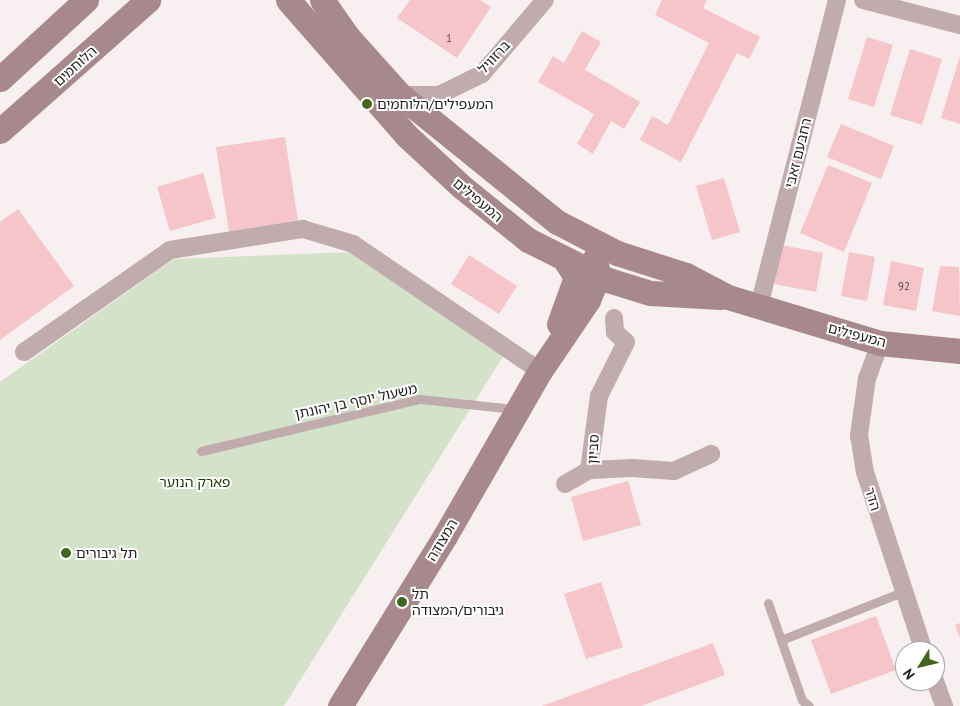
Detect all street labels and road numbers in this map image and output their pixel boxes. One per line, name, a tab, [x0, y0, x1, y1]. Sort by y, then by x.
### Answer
street label: ברזוויל	[474, 37, 514, 77]
street label: הלוחמים	[50, 42, 100, 90]
street label: רחבעם זאבי	[781, 116, 815, 190]
street label: המעפילים	[450, 174, 506, 226]
street label: המעפילים	[826, 319, 888, 351]
street label: משעול יוסף בן יהונתן	[293, 380, 419, 422]
street label: סביון	[584, 433, 602, 465]
street label: הדר	[862, 485, 884, 513]
street label: המצודה	[423, 516, 461, 564]

